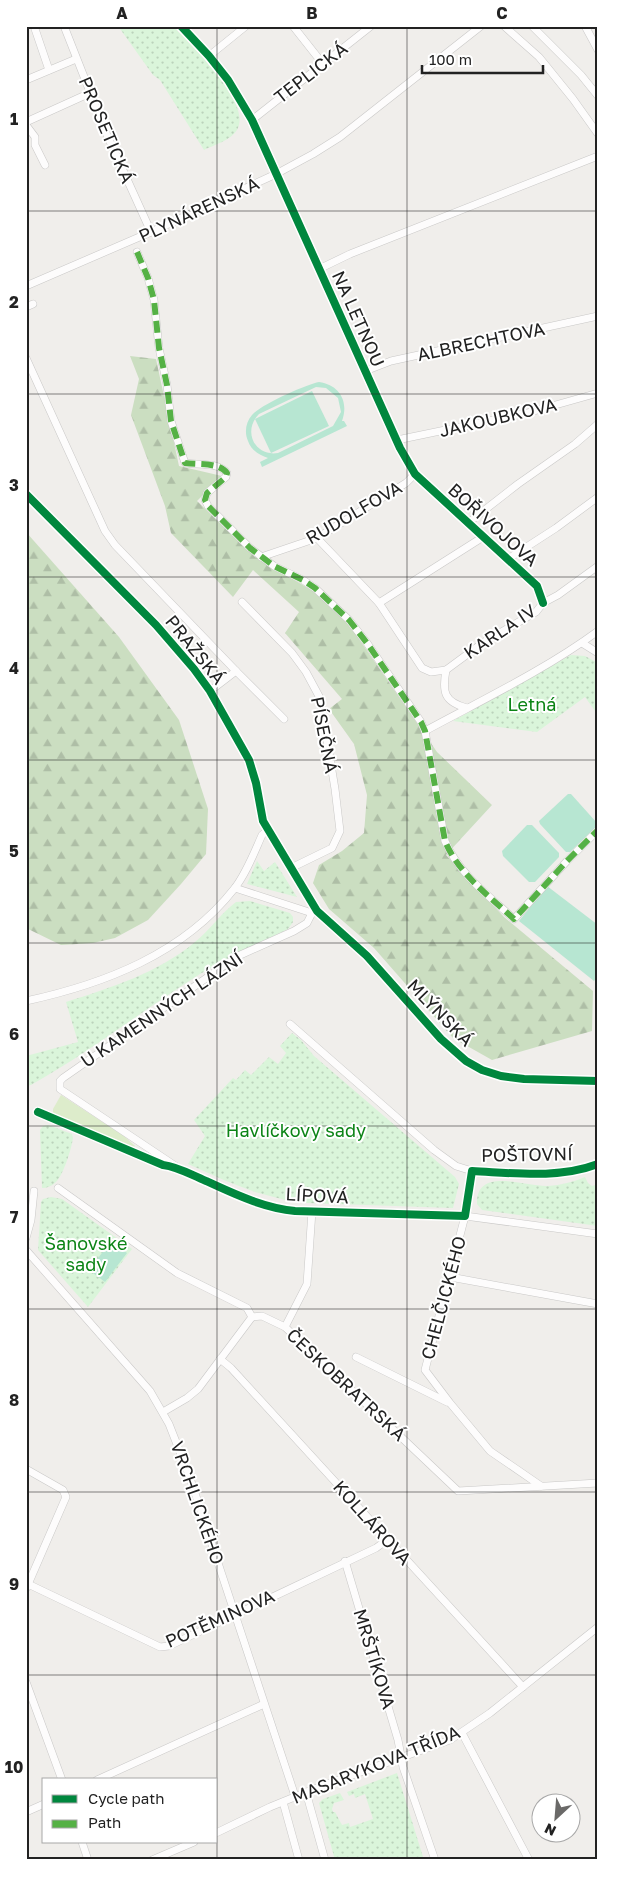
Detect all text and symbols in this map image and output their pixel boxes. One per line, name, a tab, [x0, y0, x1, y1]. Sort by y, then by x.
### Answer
text: A	[116, 3, 128, 23]
text: B	[306, 3, 318, 23]
text: C	[496, 3, 508, 23]
street label: TEPLICKÁ	[269, 37, 351, 108]
scale bar	[422, 42, 543, 74]
text: 100 m	[429, 50, 472, 68]
street label: PROSETICKÁ	[75, 73, 139, 186]
text: 1	[10, 109, 18, 129]
street label: PLYNÁRENSKÁ	[135, 172, 262, 247]
street label: NA LETNOU	[328, 267, 390, 370]
text: 2	[9, 292, 19, 312]
street label: ALBRECHTOVA	[415, 317, 547, 365]
street label: JAKOUBKOVA	[437, 393, 559, 441]
text: 3	[9, 475, 19, 495]
street label: RUDOLFOVA	[301, 476, 406, 549]
street label: BOŘIVOJOVA	[444, 478, 543, 570]
street label: KARLA IV	[459, 599, 540, 663]
street label: PRAŽSKÁ	[161, 610, 230, 689]
text: 4	[9, 658, 19, 678]
park label: Letná	[508, 693, 556, 715]
street label: PÍSEČNÁ	[307, 695, 343, 775]
text: 5	[9, 841, 19, 861]
street label: U KAMENNÝCH LÁZNÍ	[76, 946, 248, 1072]
street label: MLÝNSKÁ	[403, 974, 478, 1051]
text: 6	[9, 1024, 19, 1044]
park label: Havlíčkovy sady	[226, 1119, 366, 1141]
street label: POŠTOVNÍ	[481, 1142, 574, 1166]
street label: LÍPOVÁ	[285, 1182, 349, 1208]
text: 7	[10, 1207, 19, 1227]
park label: Šanovské sady	[44, 1232, 128, 1275]
street label: CHELČICKÉHO	[416, 1234, 470, 1362]
street label: ČESKOBRATRSKÁ	[283, 1323, 411, 1445]
text: 8	[9, 1390, 19, 1410]
street label: VRCHLICKÉHO	[167, 1438, 229, 1567]
street label: KOLLÁROVA	[329, 1476, 416, 1569]
text: 9	[9, 1574, 19, 1594]
street label: POTĚMINOVA	[162, 1584, 278, 1652]
street label: MRŠTÍKOVA	[349, 1606, 401, 1711]
street label: MASARYKOVA TŘÍDA	[288, 1720, 463, 1808]
text: 10	[5, 1757, 23, 1777]
legend	[42, 1778, 218, 1844]
text: Cycle path	[88, 1789, 164, 1807]
north arrow	[532, 1794, 582, 1844]
text: Path	[88, 1813, 121, 1831]
text: N	[542, 1820, 559, 1840]

